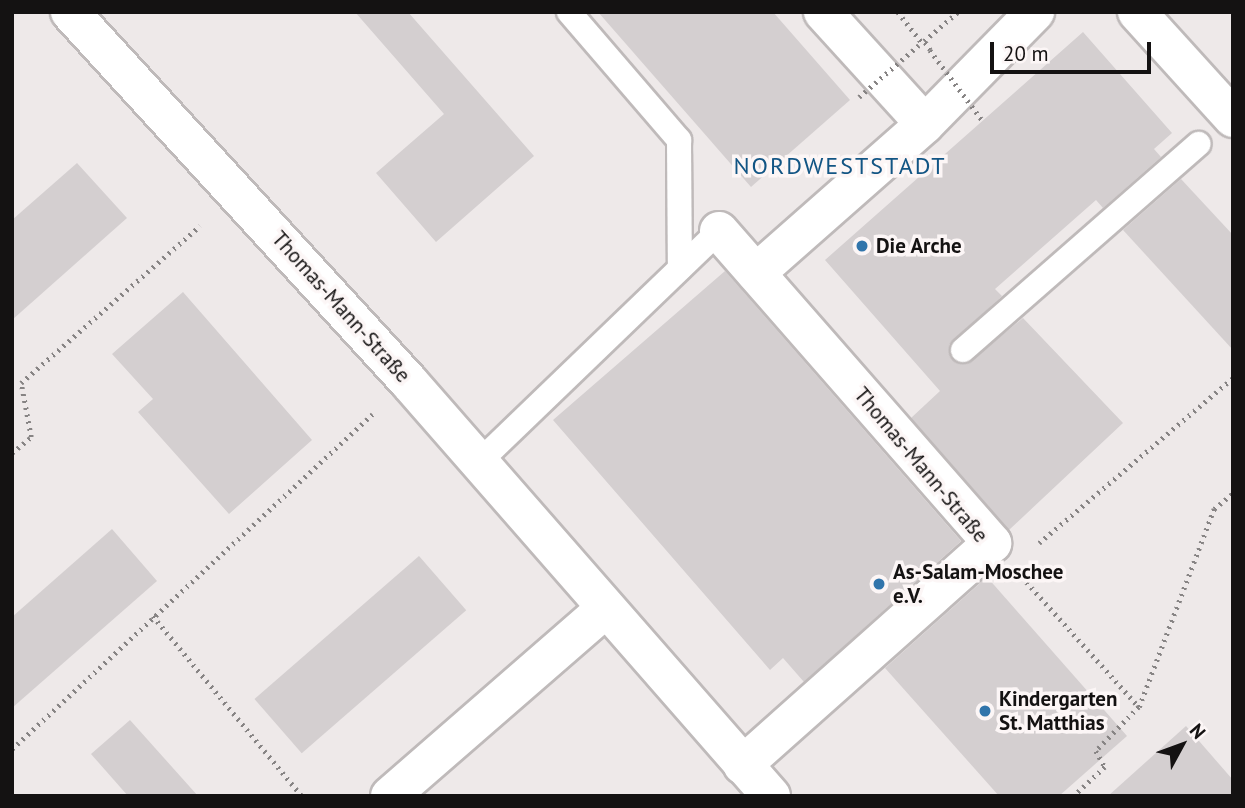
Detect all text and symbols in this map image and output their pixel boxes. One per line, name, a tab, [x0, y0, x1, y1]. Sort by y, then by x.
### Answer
scale bar	[993, 28, 1154, 72]
text: 20 m	[1003, 40, 1049, 67]
district label: NORDWESTSTADT	[735, 152, 945, 180]
street label: Thomas-Mann-Straße	[266, 226, 416, 388]
place label: Die Arche	[876, 233, 962, 259]
marker: Die Arche	[854, 238, 870, 254]
street label: Thomas-Mann-Straße	[849, 382, 993, 548]
place label: As-Salam-Moschee e.V.	[893, 559, 1063, 609]
marker: As-Salam-Moschee e.V.	[871, 576, 887, 592]
place label: Kindergarten St. Matthias	[999, 686, 1117, 736]
marker: Kindergarten St. Matthias	[977, 703, 993, 719]
north arrow	[1147, 710, 1217, 780]
text: N	[1185, 719, 1211, 744]

